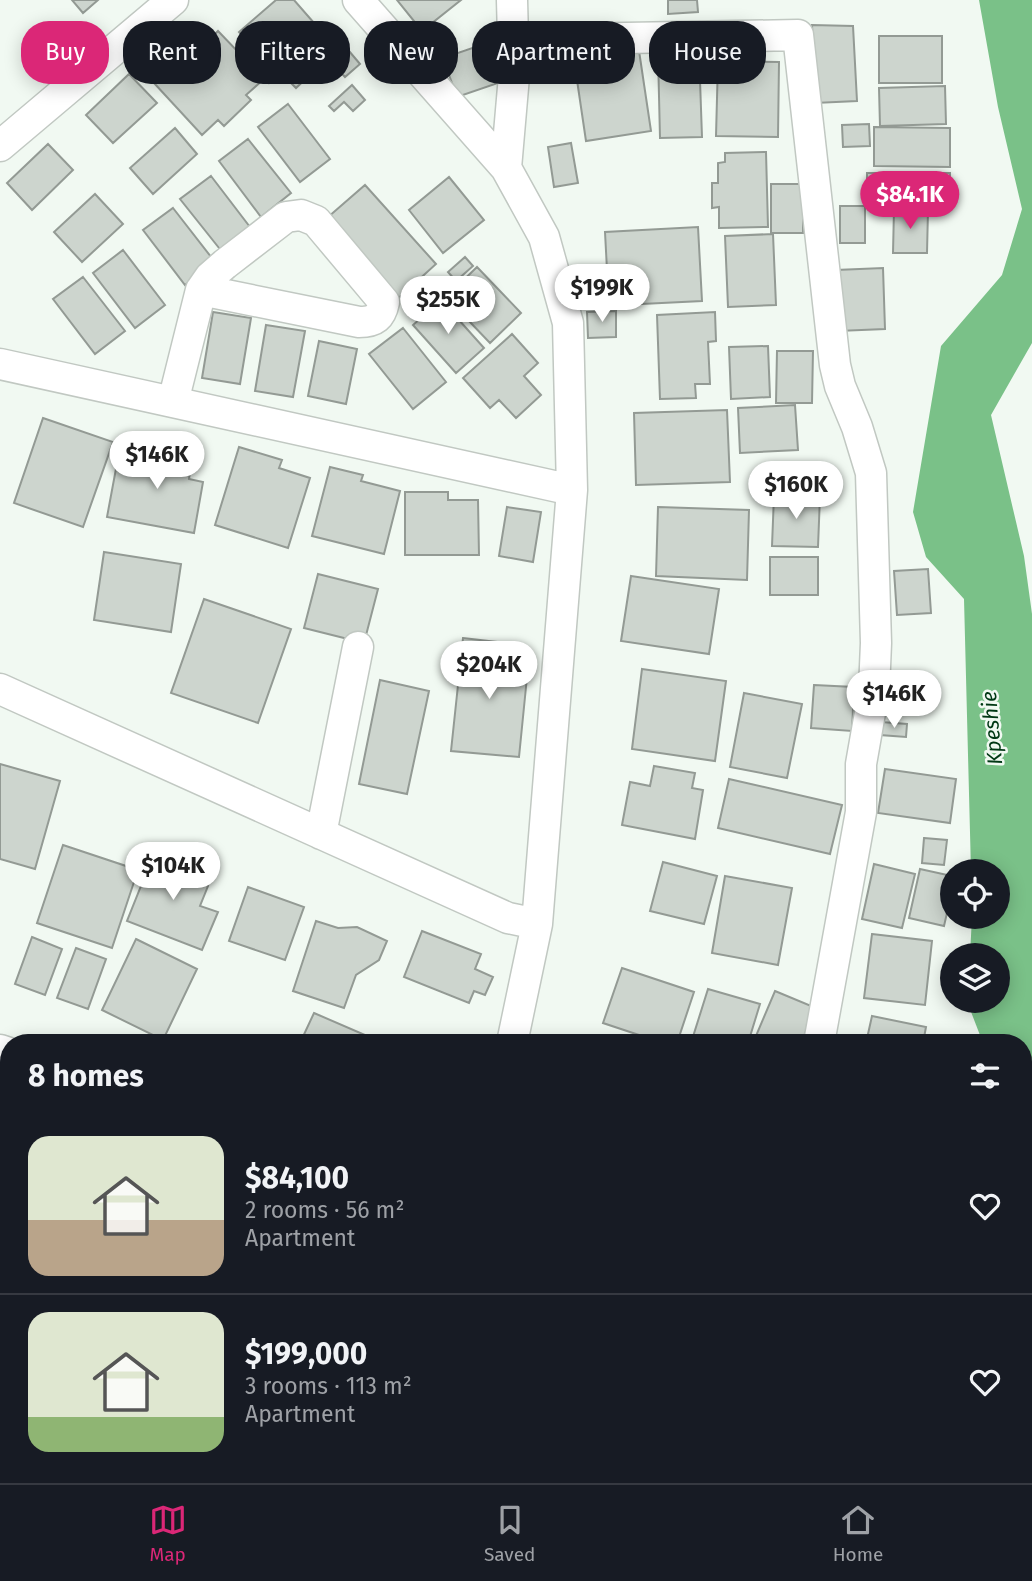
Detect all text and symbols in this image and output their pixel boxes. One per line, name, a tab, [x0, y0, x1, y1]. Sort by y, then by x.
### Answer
chip: Buy	[21, 21, 109, 84]
chip: Rent	[123, 21, 221, 84]
chip: Filters	[235, 21, 350, 84]
chip: New	[364, 21, 458, 84]
chip: Apartment	[472, 21, 635, 84]
chip: House	[649, 21, 766, 84]
pin: $84.1K	[853, 172, 967, 231]
text: $84.1K	[876, 180, 944, 208]
pin: $199K	[553, 264, 651, 324]
text: $199K	[571, 273, 633, 301]
pin: $255K	[399, 276, 497, 336]
text: $255K	[416, 285, 480, 313]
pin: $146K	[108, 432, 206, 491]
text: $146K	[126, 440, 189, 468]
pin: $160K	[747, 462, 845, 521]
text: $160K	[764, 470, 828, 498]
pin: $204K	[440, 642, 538, 701]
text: $204K	[456, 650, 522, 678]
pin: $146K	[845, 670, 943, 730]
text: $146K	[863, 679, 926, 707]
water label: Kpeshie	[976, 690, 1008, 766]
pin: $104K	[124, 842, 222, 902]
text: $104K	[141, 851, 205, 879]
map controls	[940, 859, 1010, 1013]
button: locate	[940, 859, 1010, 929]
button: layers	[940, 943, 1010, 1013]
icon: filters	[966, 1057, 1004, 1095]
text: 8 homes	[28, 1058, 144, 1094]
text: $84,100	[245, 1160, 349, 1196]
icon: home	[84, 1164, 168, 1248]
icon: heart	[966, 1187, 1004, 1225]
text: 2 rooms · 56 m²	[245, 1196, 404, 1224]
text: Apartment	[245, 1224, 355, 1252]
text: $199,000	[245, 1336, 367, 1372]
icon: home	[84, 1340, 168, 1424]
icon: heart	[966, 1363, 1004, 1401]
text: 3 rooms · 113 m²	[245, 1372, 412, 1400]
text: Apartment	[245, 1400, 355, 1428]
tab: Map	[149, 1501, 187, 1566]
tab: Saved	[484, 1501, 535, 1566]
tab: Home	[833, 1501, 883, 1566]

